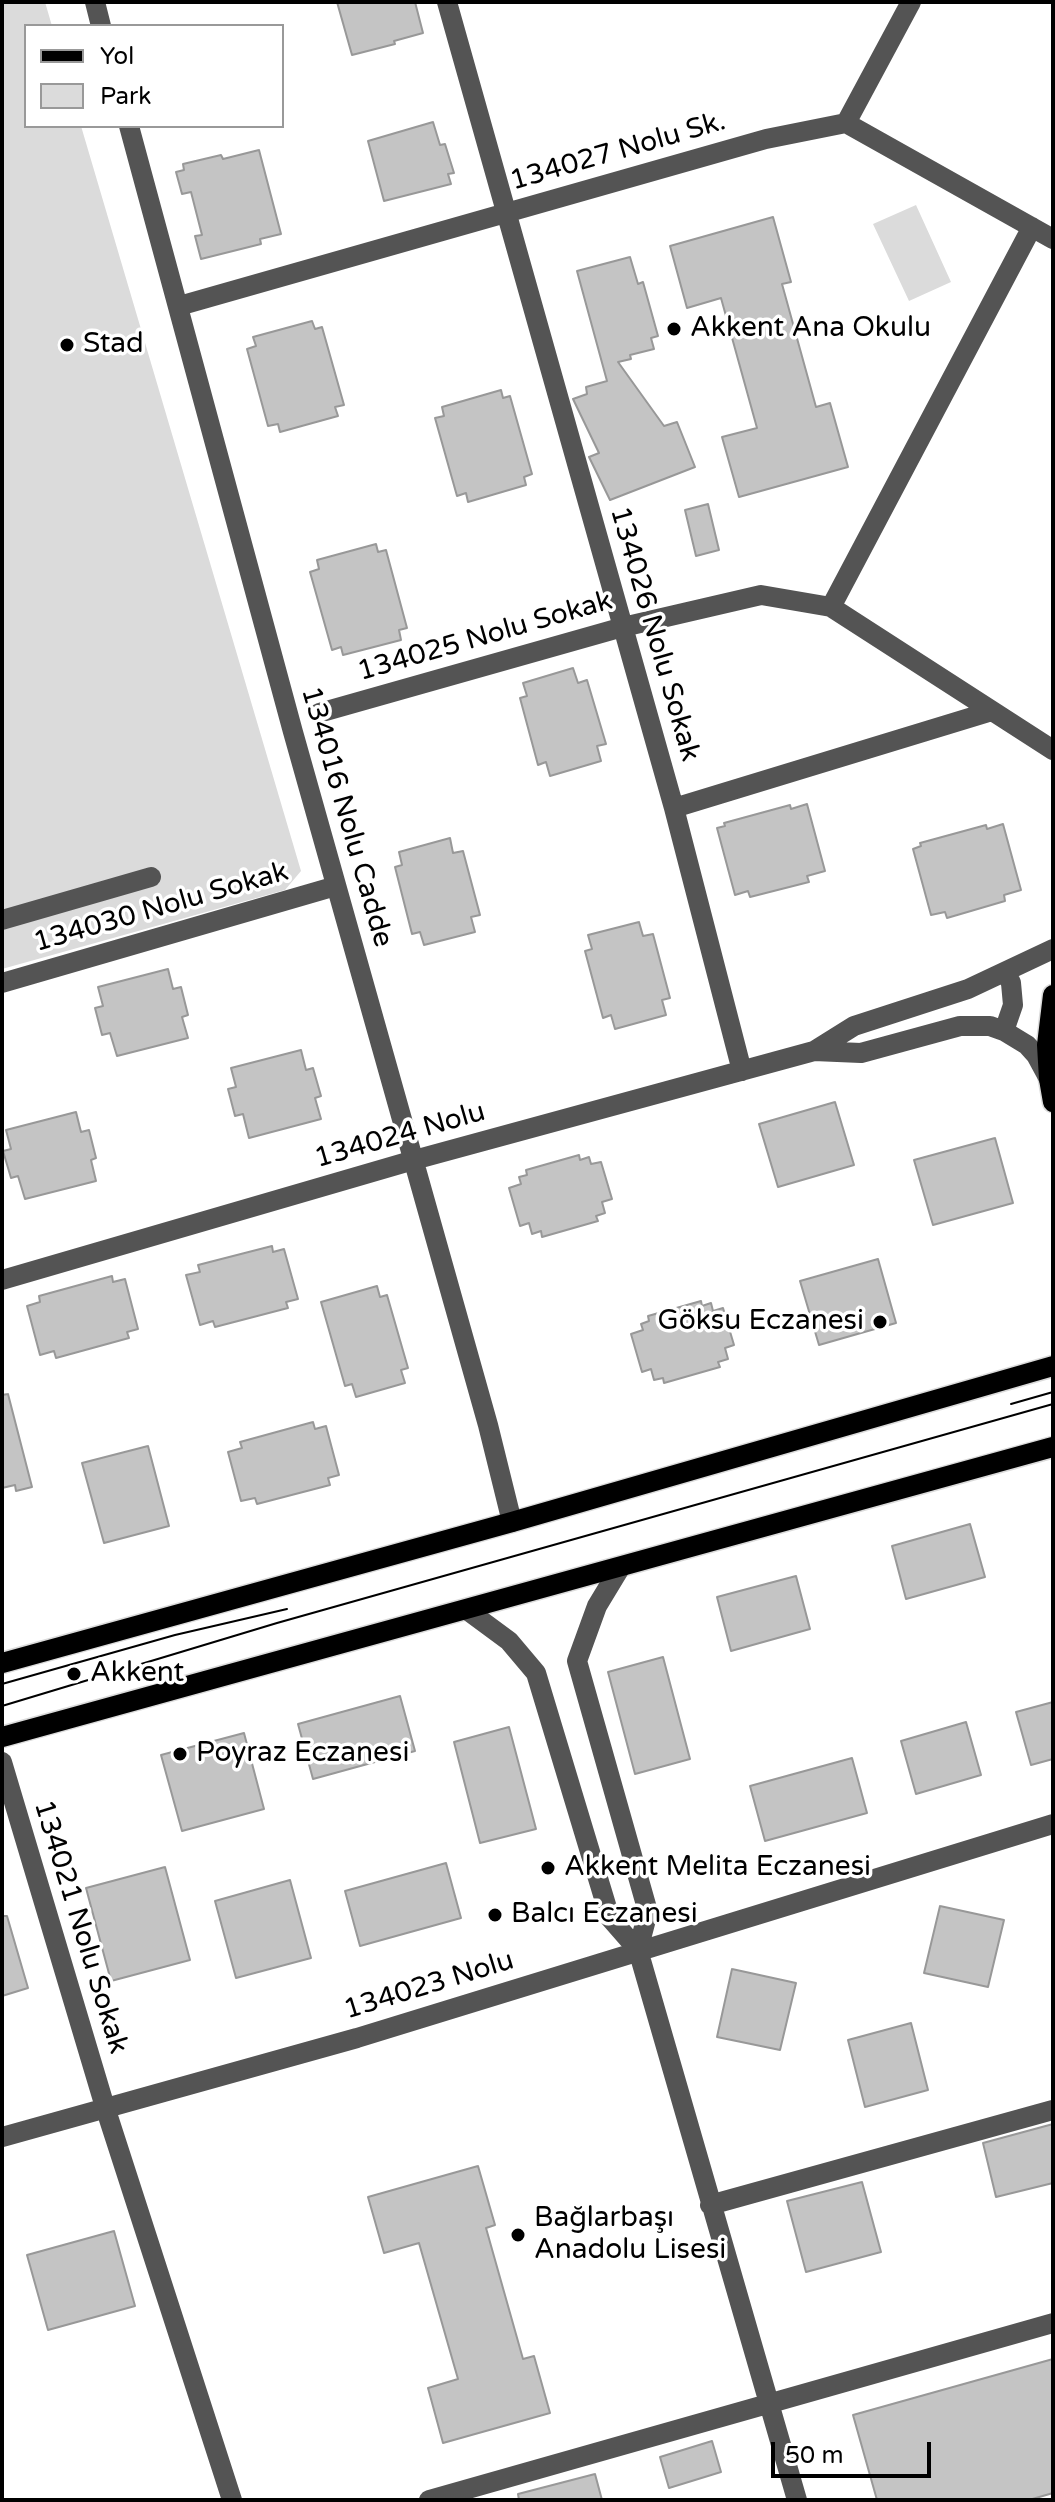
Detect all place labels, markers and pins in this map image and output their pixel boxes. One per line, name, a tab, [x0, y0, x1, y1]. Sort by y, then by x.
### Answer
place label: Akkent Ana Okulu	[690, 312, 931, 346]
marker: Akkent Ana Okulu	[665, 320, 683, 338]
place label: Stad	[83, 328, 144, 362]
marker: Stad	[58, 336, 76, 354]
place label: Göksu Eczanesi	[658, 1305, 864, 1339]
marker: Göksu Eczanesi	[871, 1313, 889, 1331]
place label: Akkent	[90, 1657, 184, 1691]
marker: Akkent	[65, 1665, 83, 1683]
place label: Poyraz Eczanesi	[196, 1737, 409, 1771]
marker: Poyraz Eczanesi	[171, 1745, 189, 1763]
place label: Akkent Melita Eczanesi	[564, 1851, 871, 1885]
marker: Akkent Melita Eczanesi	[539, 1859, 557, 1877]
place label: Balcı Eczanesi	[511, 1898, 698, 1932]
marker: Balcı Eczanesi	[486, 1906, 504, 1924]
place label: Bağlarbaşı Anadolu Lisesi	[534, 2202, 726, 2268]
marker: Bağlarbaşı Anadolu Lisesi	[509, 2226, 527, 2244]

